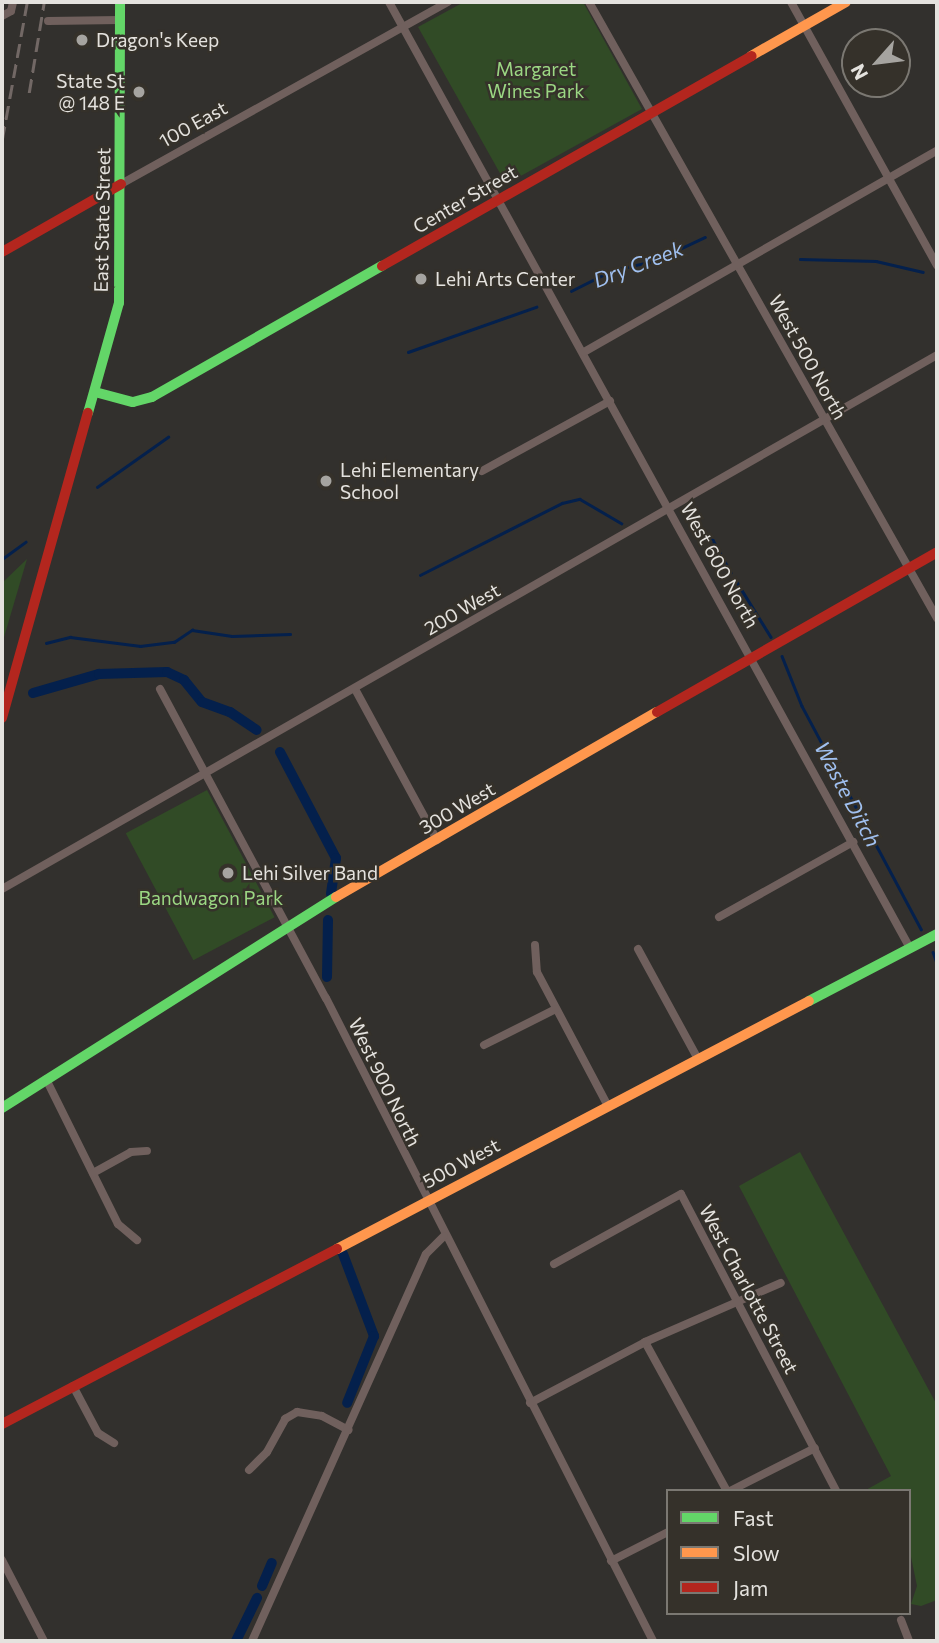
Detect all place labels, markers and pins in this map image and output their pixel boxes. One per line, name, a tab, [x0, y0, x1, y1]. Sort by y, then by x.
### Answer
place label: Dragon's Keep	[96, 29, 219, 51]
marker: Dragon's Keep	[74, 32, 90, 48]
place label: State St @ 148 E	[56, 70, 125, 114]
marker: State St @ 148 E	[131, 84, 147, 100]
place label: Lehi Arts Center	[435, 268, 575, 290]
marker: Lehi Arts Center	[413, 271, 429, 287]
place label: Lehi Elementary School	[340, 459, 479, 503]
marker: Lehi Elementary School	[318, 473, 334, 489]
place label: Lehi Silver Band	[242, 862, 378, 884]
marker: Lehi Silver Band	[220, 865, 236, 881]

